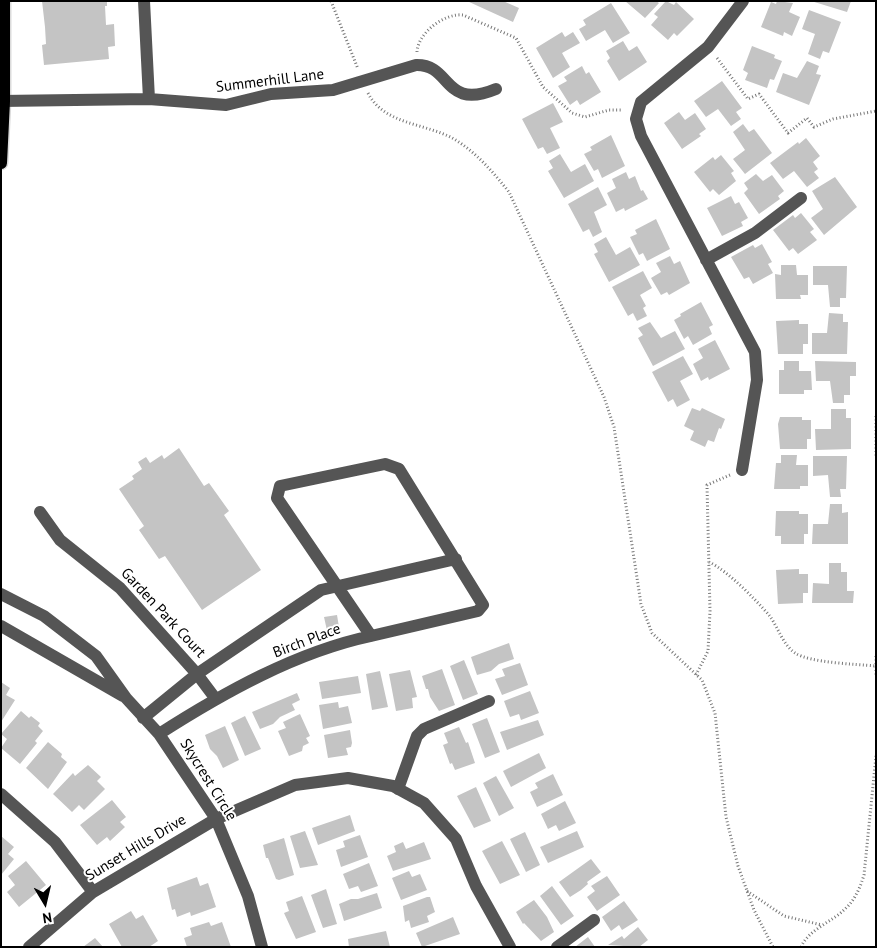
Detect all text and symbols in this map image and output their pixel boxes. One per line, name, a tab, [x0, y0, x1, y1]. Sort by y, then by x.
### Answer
street label: Summerhill Lane	[215, 65, 325, 97]
street label: Garden Park Court	[117, 564, 209, 662]
street label: Birch Place	[271, 620, 343, 662]
street label: Skycrest Circle	[176, 736, 240, 824]
street label: Sunset Hills Drive	[82, 811, 190, 885]
north arrow	[20, 878, 70, 928]
text: N	[41, 908, 53, 927]

